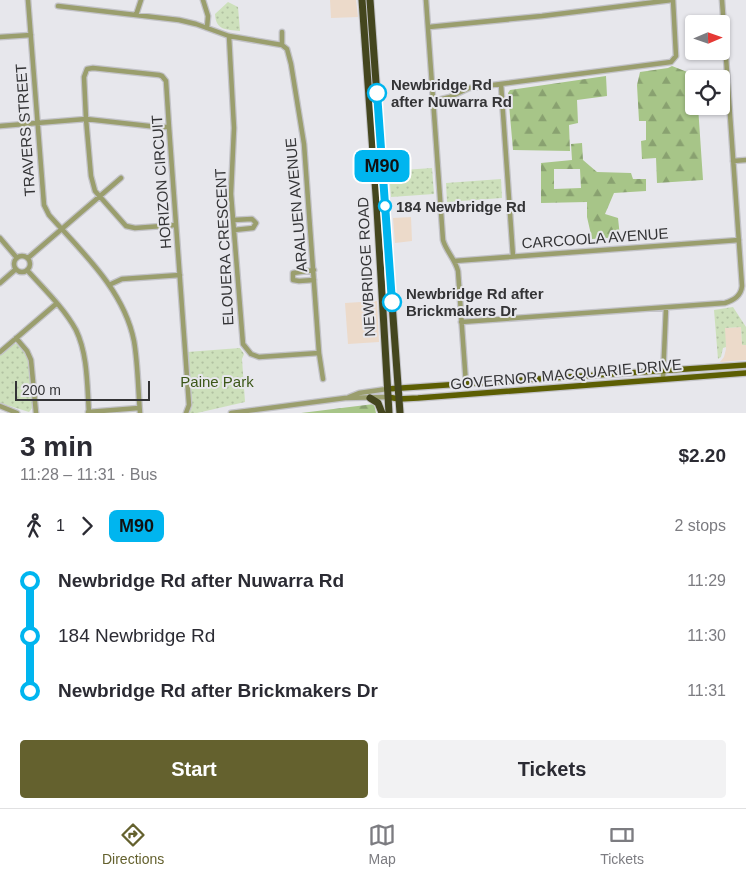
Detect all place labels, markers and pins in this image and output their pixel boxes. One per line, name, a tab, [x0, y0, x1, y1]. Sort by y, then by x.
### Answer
place label: Newbridge Rd after Nuwarra Rd	[391, 76, 512, 110]
marker: Newbridge Rd after Nuwarra Rd	[367, 83, 387, 103]
place label: 184 Newbridge Rd	[396, 198, 526, 215]
marker: 184 Newbridge Rd	[378, 199, 392, 213]
place label: Newbridge Rd after Brickmakers Dr	[406, 285, 544, 319]
marker: Newbridge Rd after Brickmakers Dr	[382, 292, 402, 312]

